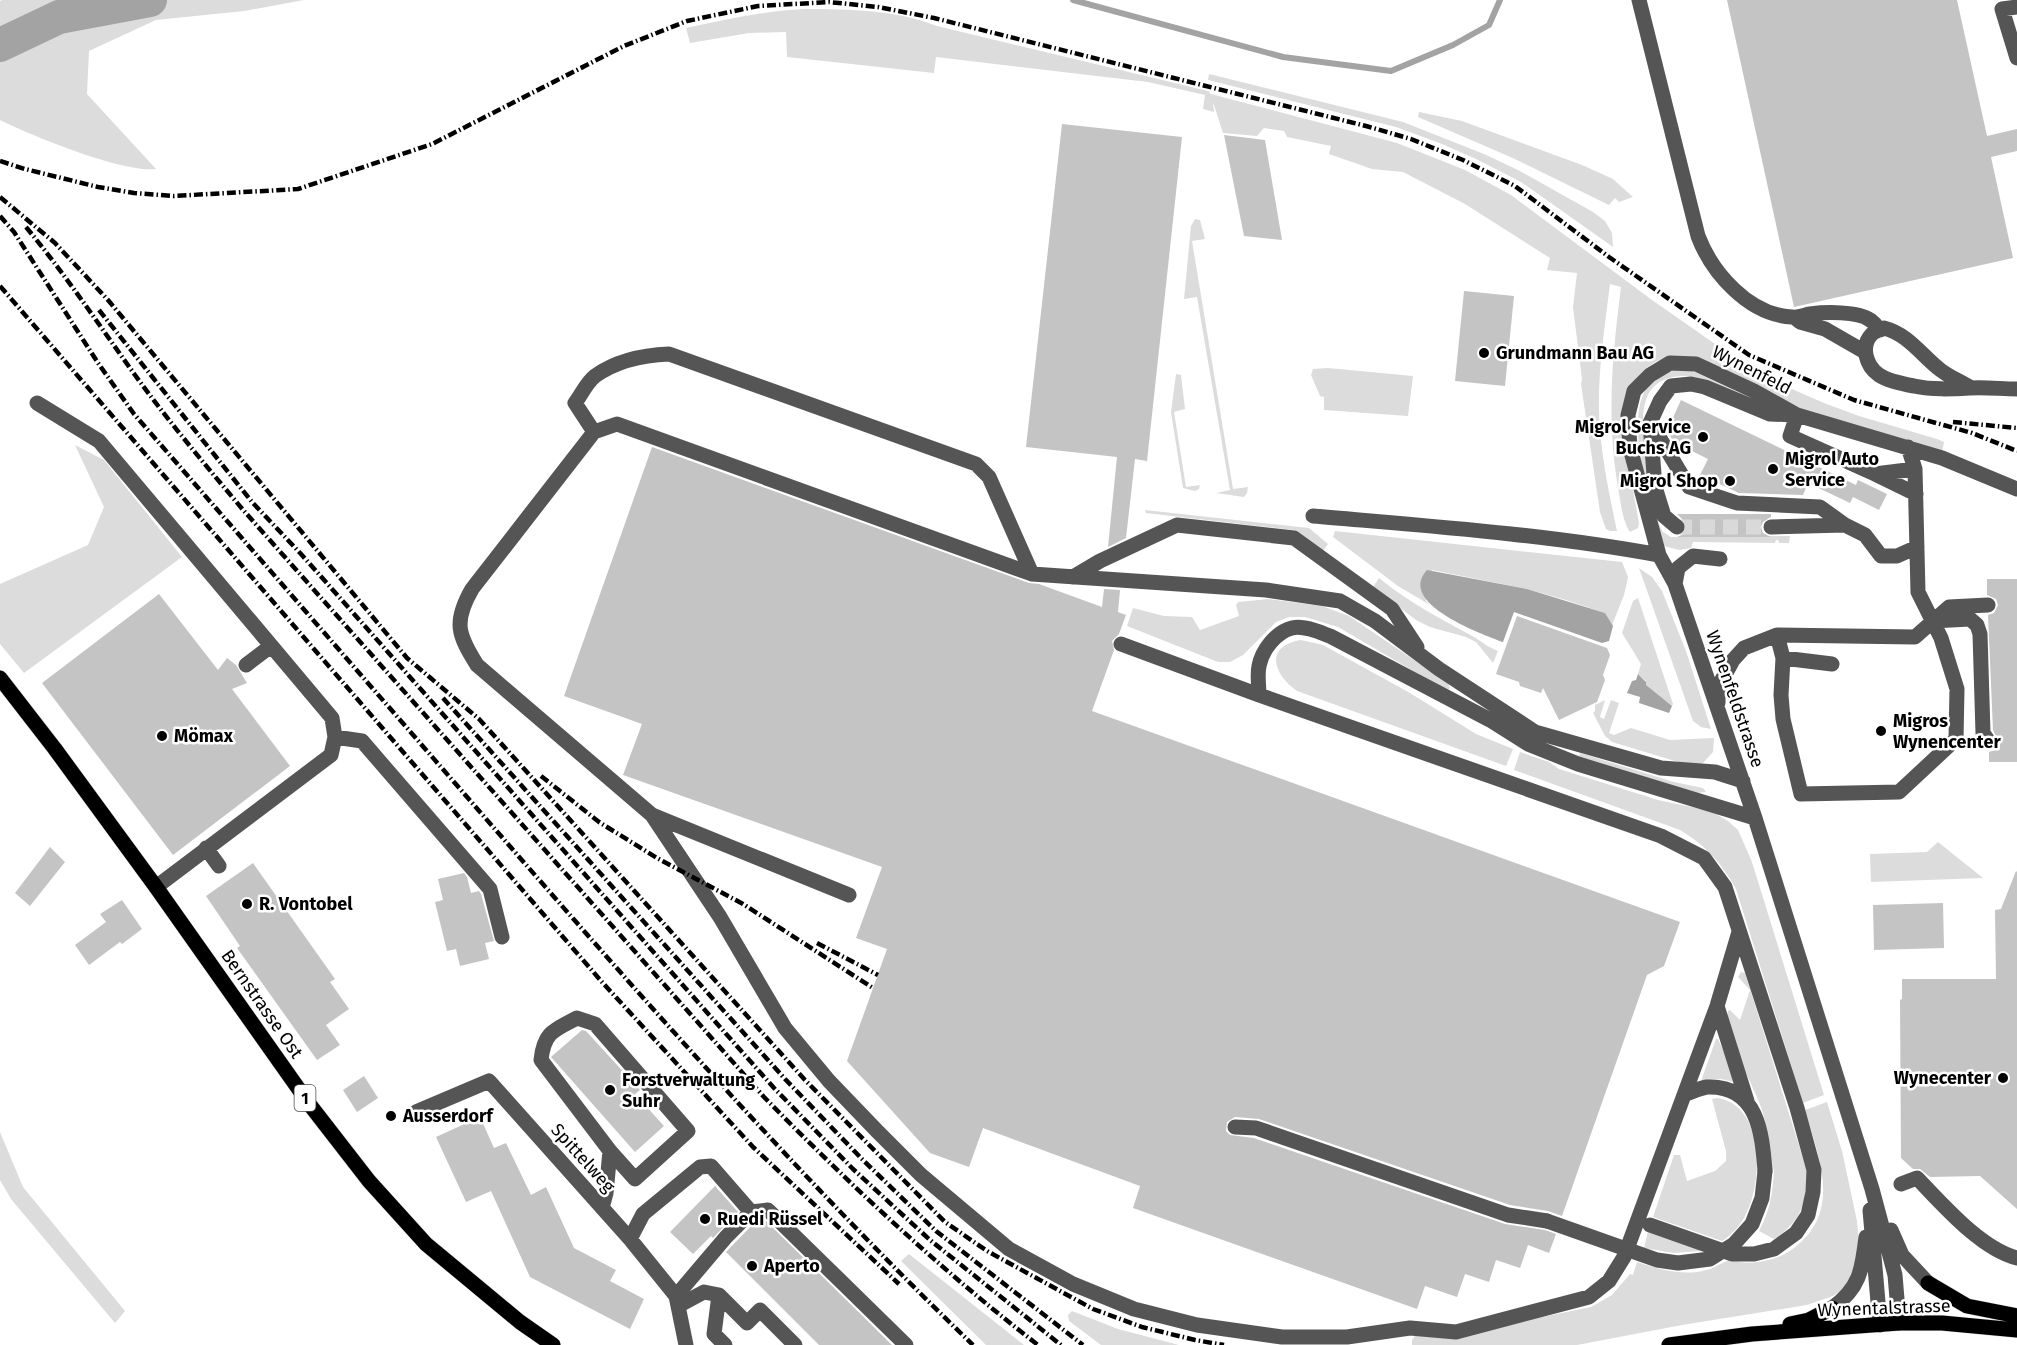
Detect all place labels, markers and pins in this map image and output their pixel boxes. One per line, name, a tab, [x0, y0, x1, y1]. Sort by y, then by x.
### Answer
place label: Grundmann Bau AG	[1496, 342, 1654, 364]
marker: Grundmann Bau AG	[1477, 346, 1491, 360]
place label: Migrol Service Buchs AG	[1575, 416, 1691, 459]
marker: Migrol Service Buchs AG	[1696, 430, 1710, 444]
place label: Migrol Auto Service	[1785, 448, 1879, 491]
marker: Migrol Auto Service	[1766, 462, 1780, 476]
place label: Migrol Shop	[1620, 470, 1718, 492]
marker: Migrol Shop	[1723, 474, 1737, 488]
place label: Migros Wynencenter	[1893, 710, 2001, 753]
marker: Migros Wynencenter	[1874, 724, 1888, 738]
place label: Mömax	[174, 725, 234, 747]
marker: Mömax	[155, 729, 169, 743]
place label: R. Vontobel	[259, 893, 353, 915]
marker: R. Vontobel	[240, 897, 254, 911]
place label: Wynecenter	[1894, 1067, 1992, 1089]
place label: Forstverwaltung Suhr	[622, 1069, 755, 1112]
marker: Wynecenter	[1996, 1071, 2010, 1085]
marker: Forstverwaltung Suhr	[603, 1083, 617, 1097]
place label: Ausserdorf	[402, 1105, 494, 1127]
marker: Ausserdorf	[384, 1109, 398, 1123]
place label: Ruedi Rüssel	[717, 1208, 823, 1230]
marker: Ruedi Rüssel	[698, 1212, 712, 1226]
place label: Aperto	[763, 1255, 820, 1277]
marker: Aperto	[745, 1259, 759, 1273]

